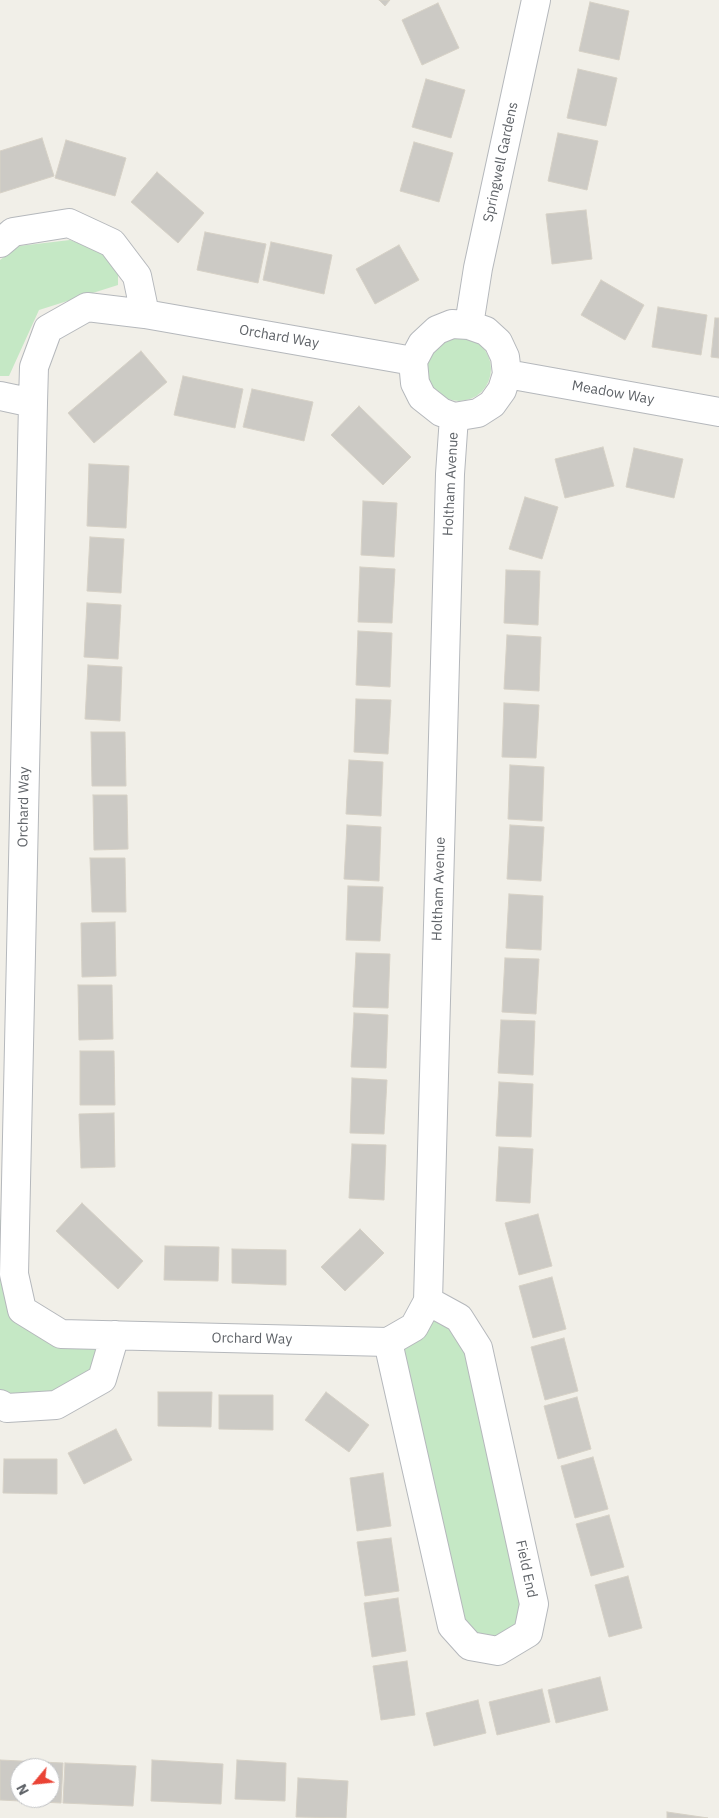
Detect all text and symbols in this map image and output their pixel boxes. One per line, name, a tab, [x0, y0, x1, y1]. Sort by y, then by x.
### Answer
street label: Springwell Gardens	[480, 100, 522, 224]
street label: Orchard Way	[238, 322, 320, 352]
street label: Meadow Way	[571, 378, 655, 408]
street label: Holtham Avenue	[440, 432, 462, 536]
street label: Orchard Way	[15, 767, 33, 847]
street label: Holtham Avenue	[429, 837, 449, 941]
street label: Orchard Way	[212, 1330, 292, 1348]
street label: Field End	[512, 1539, 540, 1599]
north arrow	[10, 1758, 60, 1808]
text: N	[12, 1781, 33, 1798]

